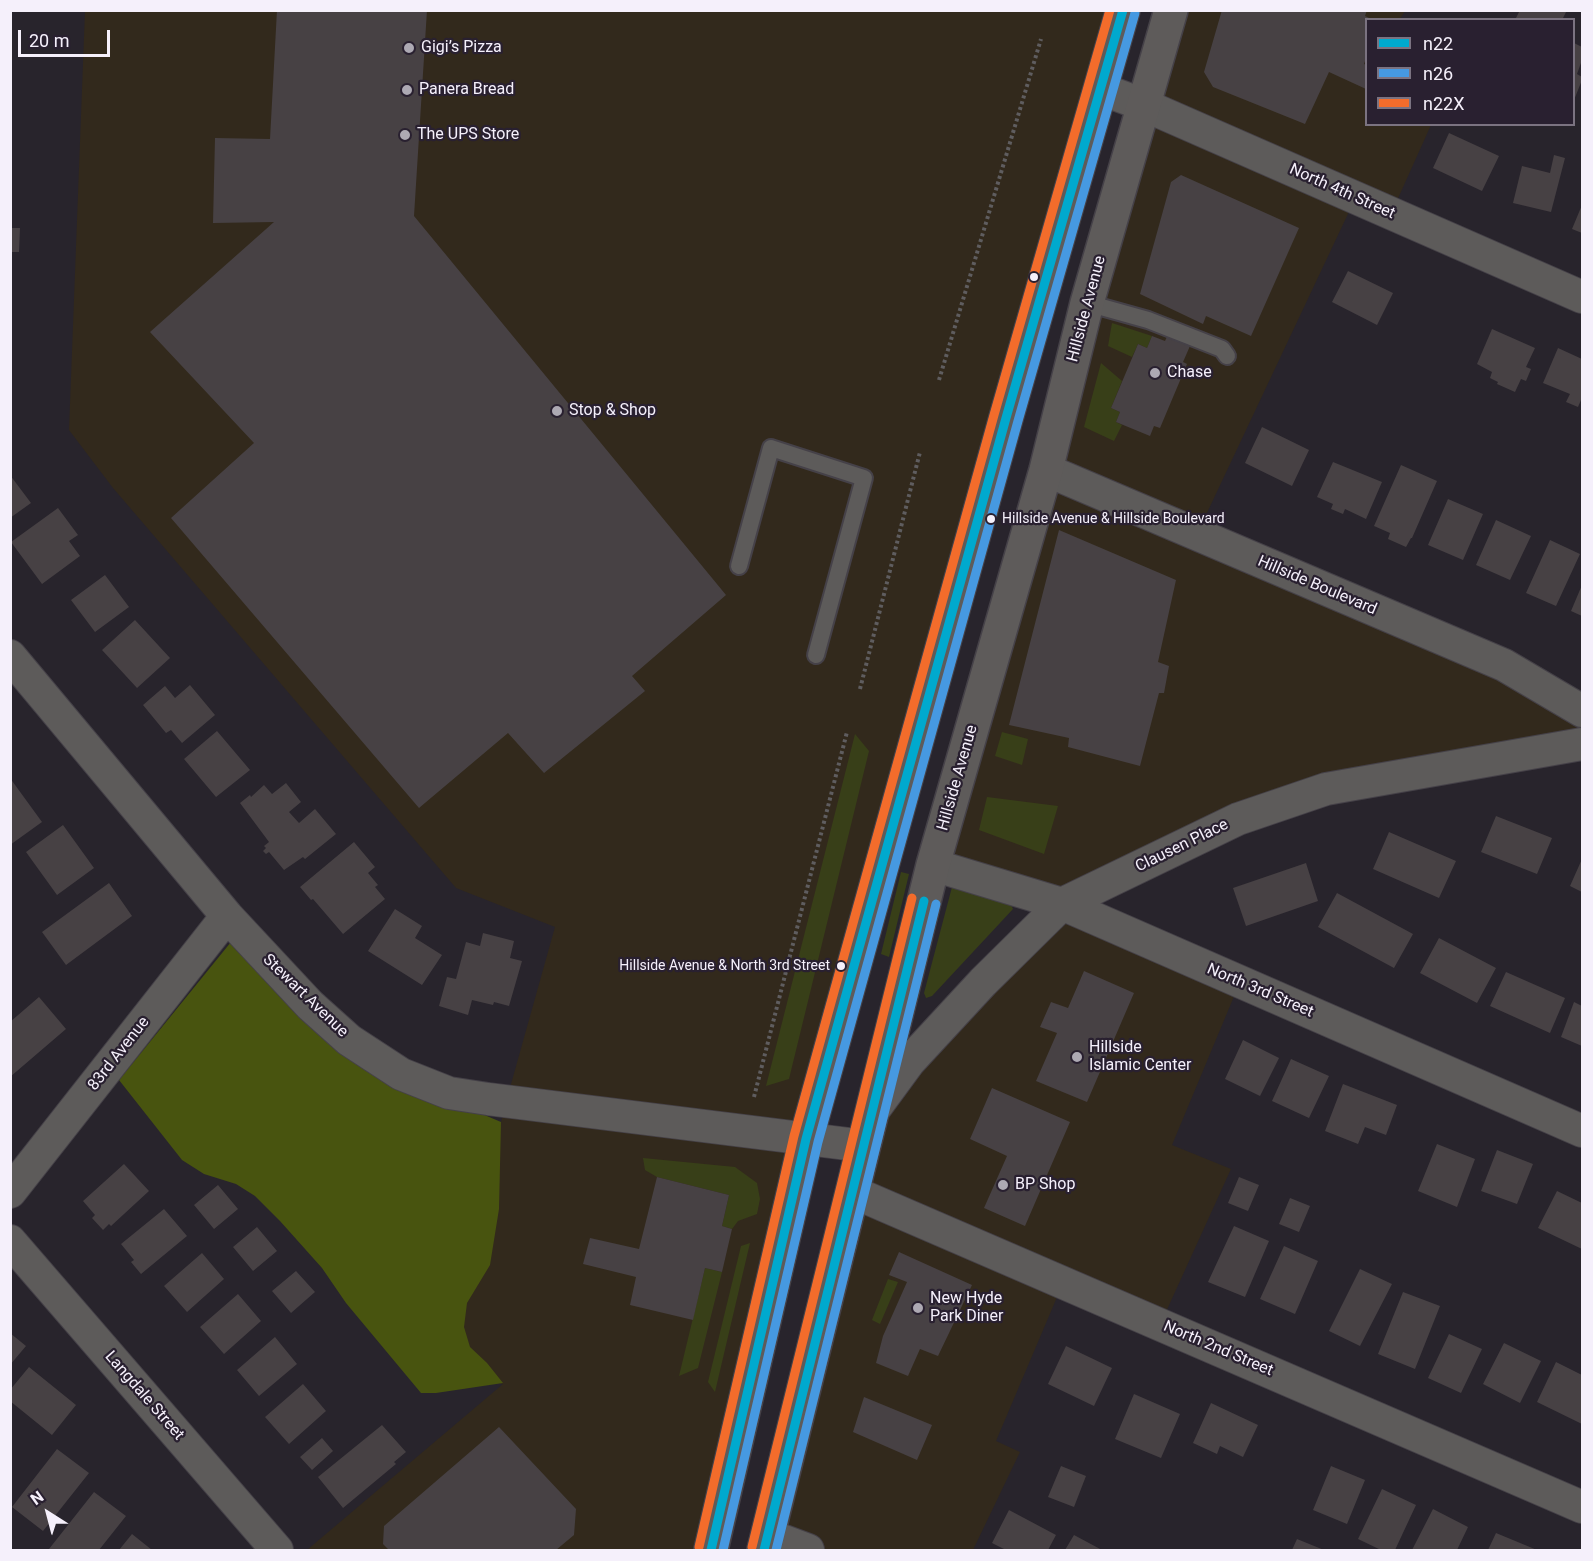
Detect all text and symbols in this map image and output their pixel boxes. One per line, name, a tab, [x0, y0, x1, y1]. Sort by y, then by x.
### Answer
scale bar	[21, 18, 112, 56]
legend	[1365, 18, 1575, 126]
text: 20 m	[29, 30, 69, 51]
text: n22	[1423, 33, 1453, 54]
place label: Gigi’s Pizza	[421, 38, 502, 58]
marker: Gigi’s Pizza	[402, 41, 416, 55]
text: n26	[1423, 63, 1453, 84]
place label: Panera Bread	[419, 80, 514, 100]
marker: Panera Bread	[400, 83, 414, 97]
text: n22X	[1423, 93, 1464, 114]
place label: The UPS Store	[417, 125, 519, 145]
marker: The UPS Store	[398, 128, 412, 142]
street label: North 4th Street	[1286, 160, 1398, 224]
street label: Hillside Avenue	[1064, 254, 1110, 364]
unlabelled marker	[1028, 271, 1040, 283]
place label: Chase	[1167, 363, 1212, 383]
marker: Chase	[1148, 366, 1162, 380]
place label: Stop & Shop	[569, 401, 656, 421]
marker: Stop & Shop	[550, 404, 564, 418]
place label: Hillside Avenue & Hillside Boulevard	[1002, 511, 1225, 527]
marker: Hillside Avenue & Hillside Boulevard	[985, 513, 997, 525]
street label: Hillside Boulevard	[1255, 552, 1379, 620]
street label: Hillside Avenue	[934, 723, 982, 833]
street label: Clausen Place	[1132, 815, 1232, 877]
street label: Stewart Avenue	[258, 950, 352, 1042]
place label: Hillside Avenue & North 3rd Street	[619, 958, 830, 974]
marker: Hillside Avenue & North 3rd Street	[835, 960, 847, 972]
street label: North 3rd Street	[1204, 960, 1316, 1022]
street label: 83rd Avenue	[84, 1013, 154, 1095]
place label: Hillside Islamic Center	[1089, 1038, 1191, 1076]
marker: Hillside Islamic Center	[1070, 1050, 1084, 1064]
place label: BP Shop	[1015, 1175, 1075, 1195]
marker: BP Shop	[996, 1178, 1010, 1192]
place label: New Hyde Park Diner	[930, 1289, 1003, 1327]
marker: New Hyde Park Diner	[911, 1301, 925, 1315]
street label: North 2nd Street	[1160, 1317, 1276, 1381]
street label: Langdale Street	[100, 1348, 188, 1444]
north arrow	[18, 1483, 78, 1543]
text: N	[27, 1487, 47, 1509]

